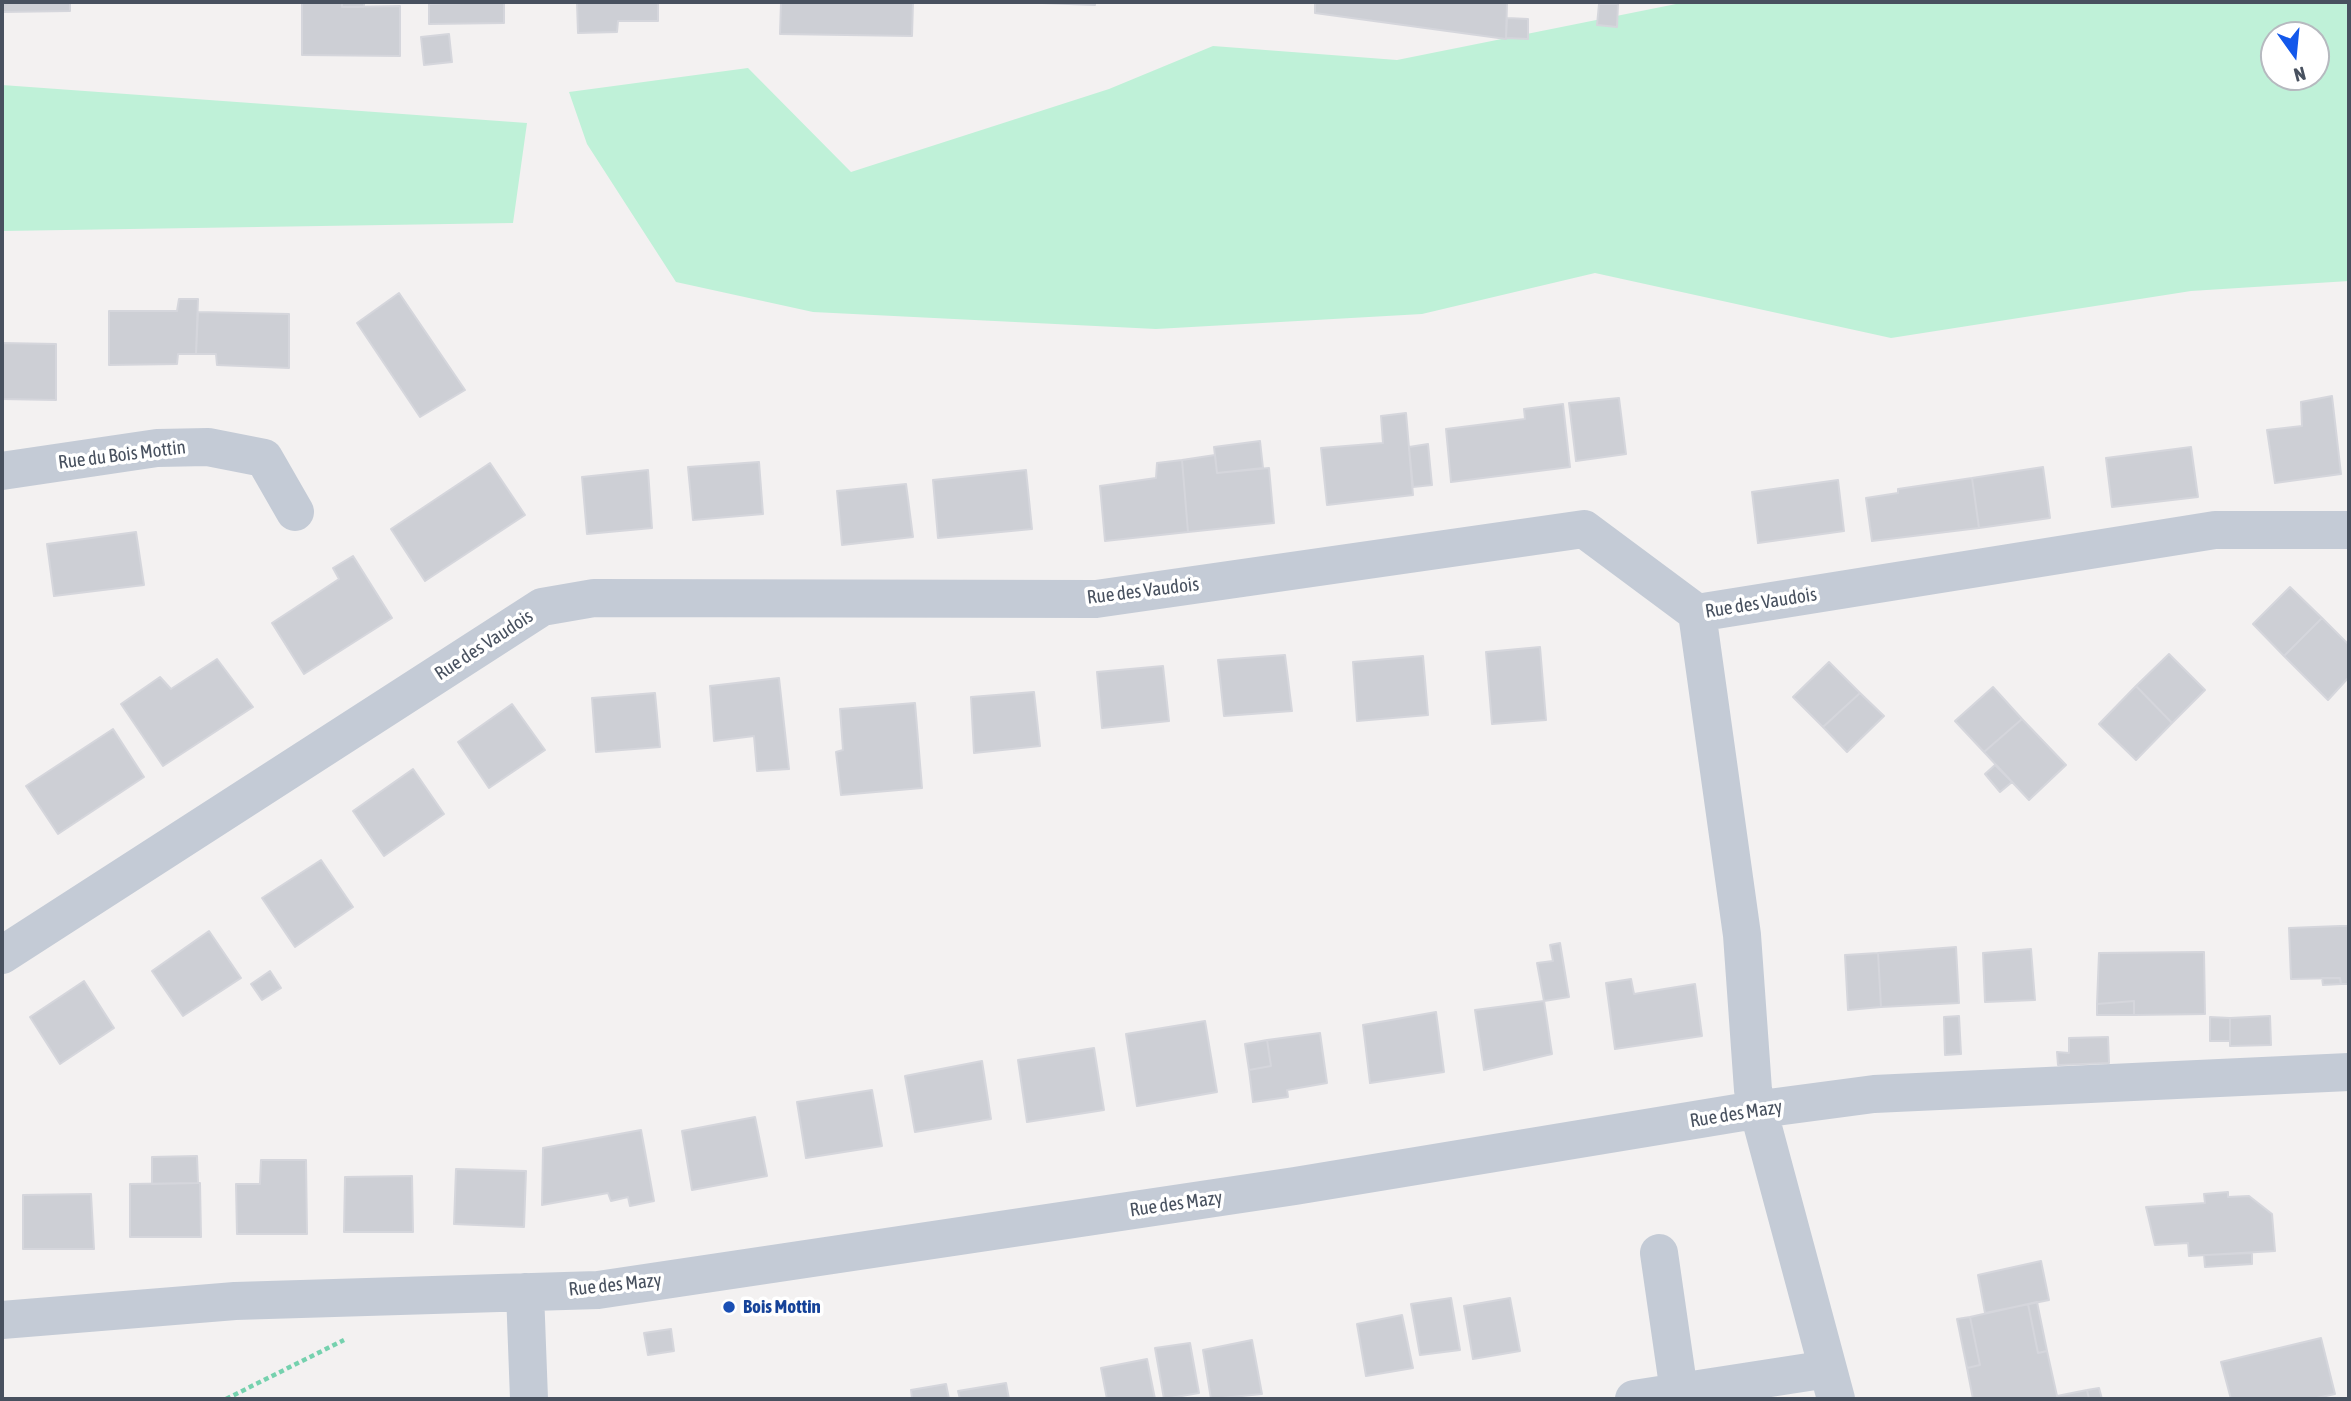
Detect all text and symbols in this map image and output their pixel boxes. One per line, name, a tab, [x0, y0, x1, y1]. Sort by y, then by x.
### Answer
north arrow	[2260, 21, 2330, 91]
text: N	[2292, 62, 2308, 86]
street label: Rue du Bois Mottin	[57, 436, 187, 474]
street label: Rue des Vaudois	[1086, 573, 1200, 609]
street label: Rue des Vaudois	[1704, 583, 1818, 623]
street label: Rue des Vaudois	[431, 605, 537, 685]
street label: Rue des Mazy	[1688, 1095, 1784, 1133]
street label: Rue des Mazy	[1128, 1186, 1224, 1222]
street label: Rue des Mazy	[568, 1269, 662, 1301]
place label: Bois Mottin	[743, 1296, 821, 1318]
marker: Bois Mottin	[721, 1299, 737, 1315]

